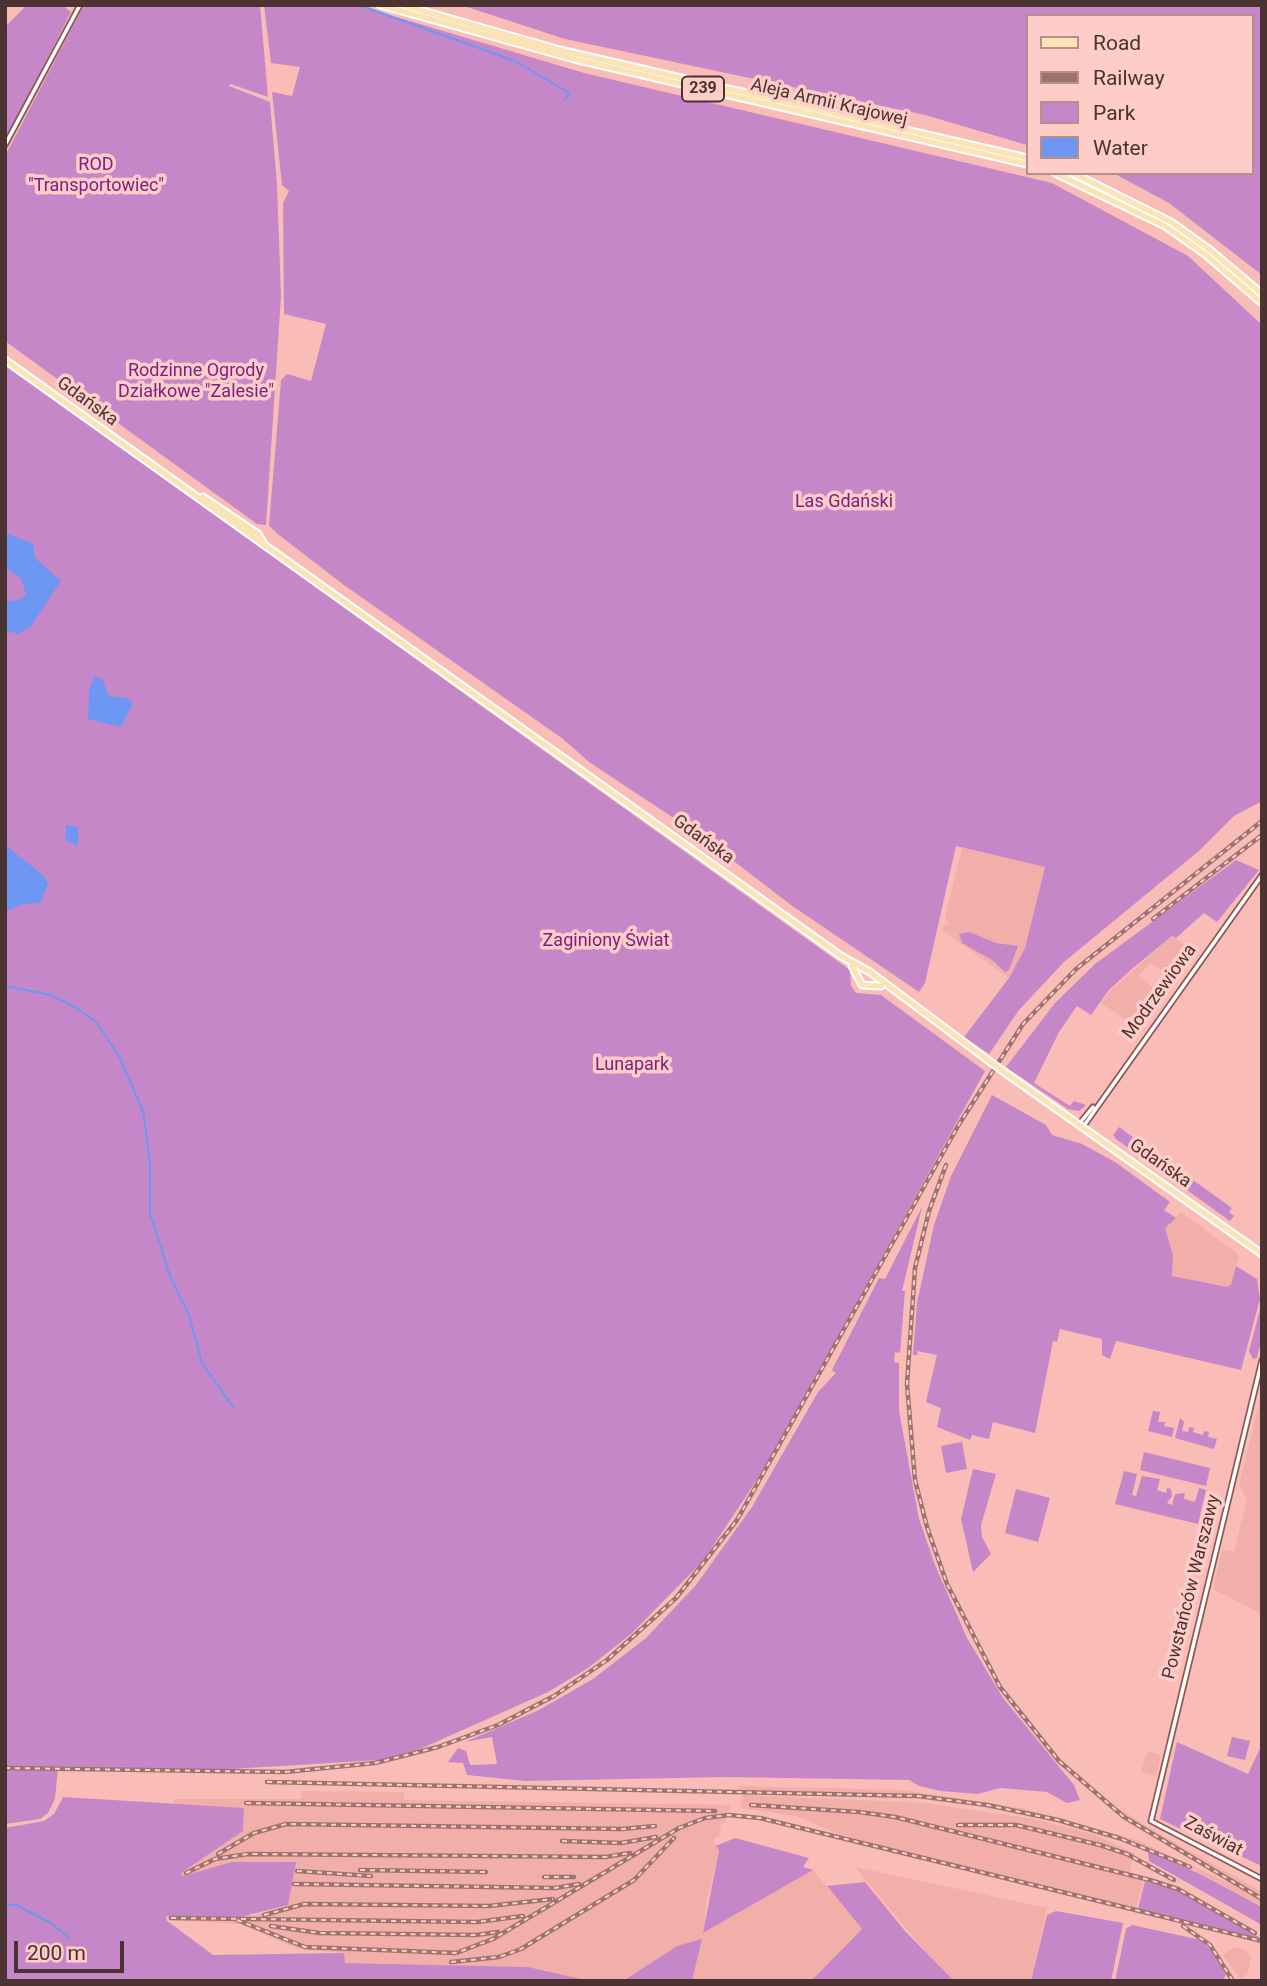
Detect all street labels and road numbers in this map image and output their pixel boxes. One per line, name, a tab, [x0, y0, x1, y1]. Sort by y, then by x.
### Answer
street label: Aleja Armii Krajowej	[749, 74, 909, 132]
road number: 239	[682, 76, 724, 102]
street label: Gdańska	[52, 373, 122, 431]
street label: Gdańska	[668, 811, 738, 869]
street label: Modrzewiowa	[1118, 940, 1202, 1044]
street label: Gdańska	[1125, 1135, 1195, 1193]
street label: Powstańców Warszawy	[1159, 1493, 1225, 1681]
street label: Zaświat	[1180, 1813, 1246, 1861]

